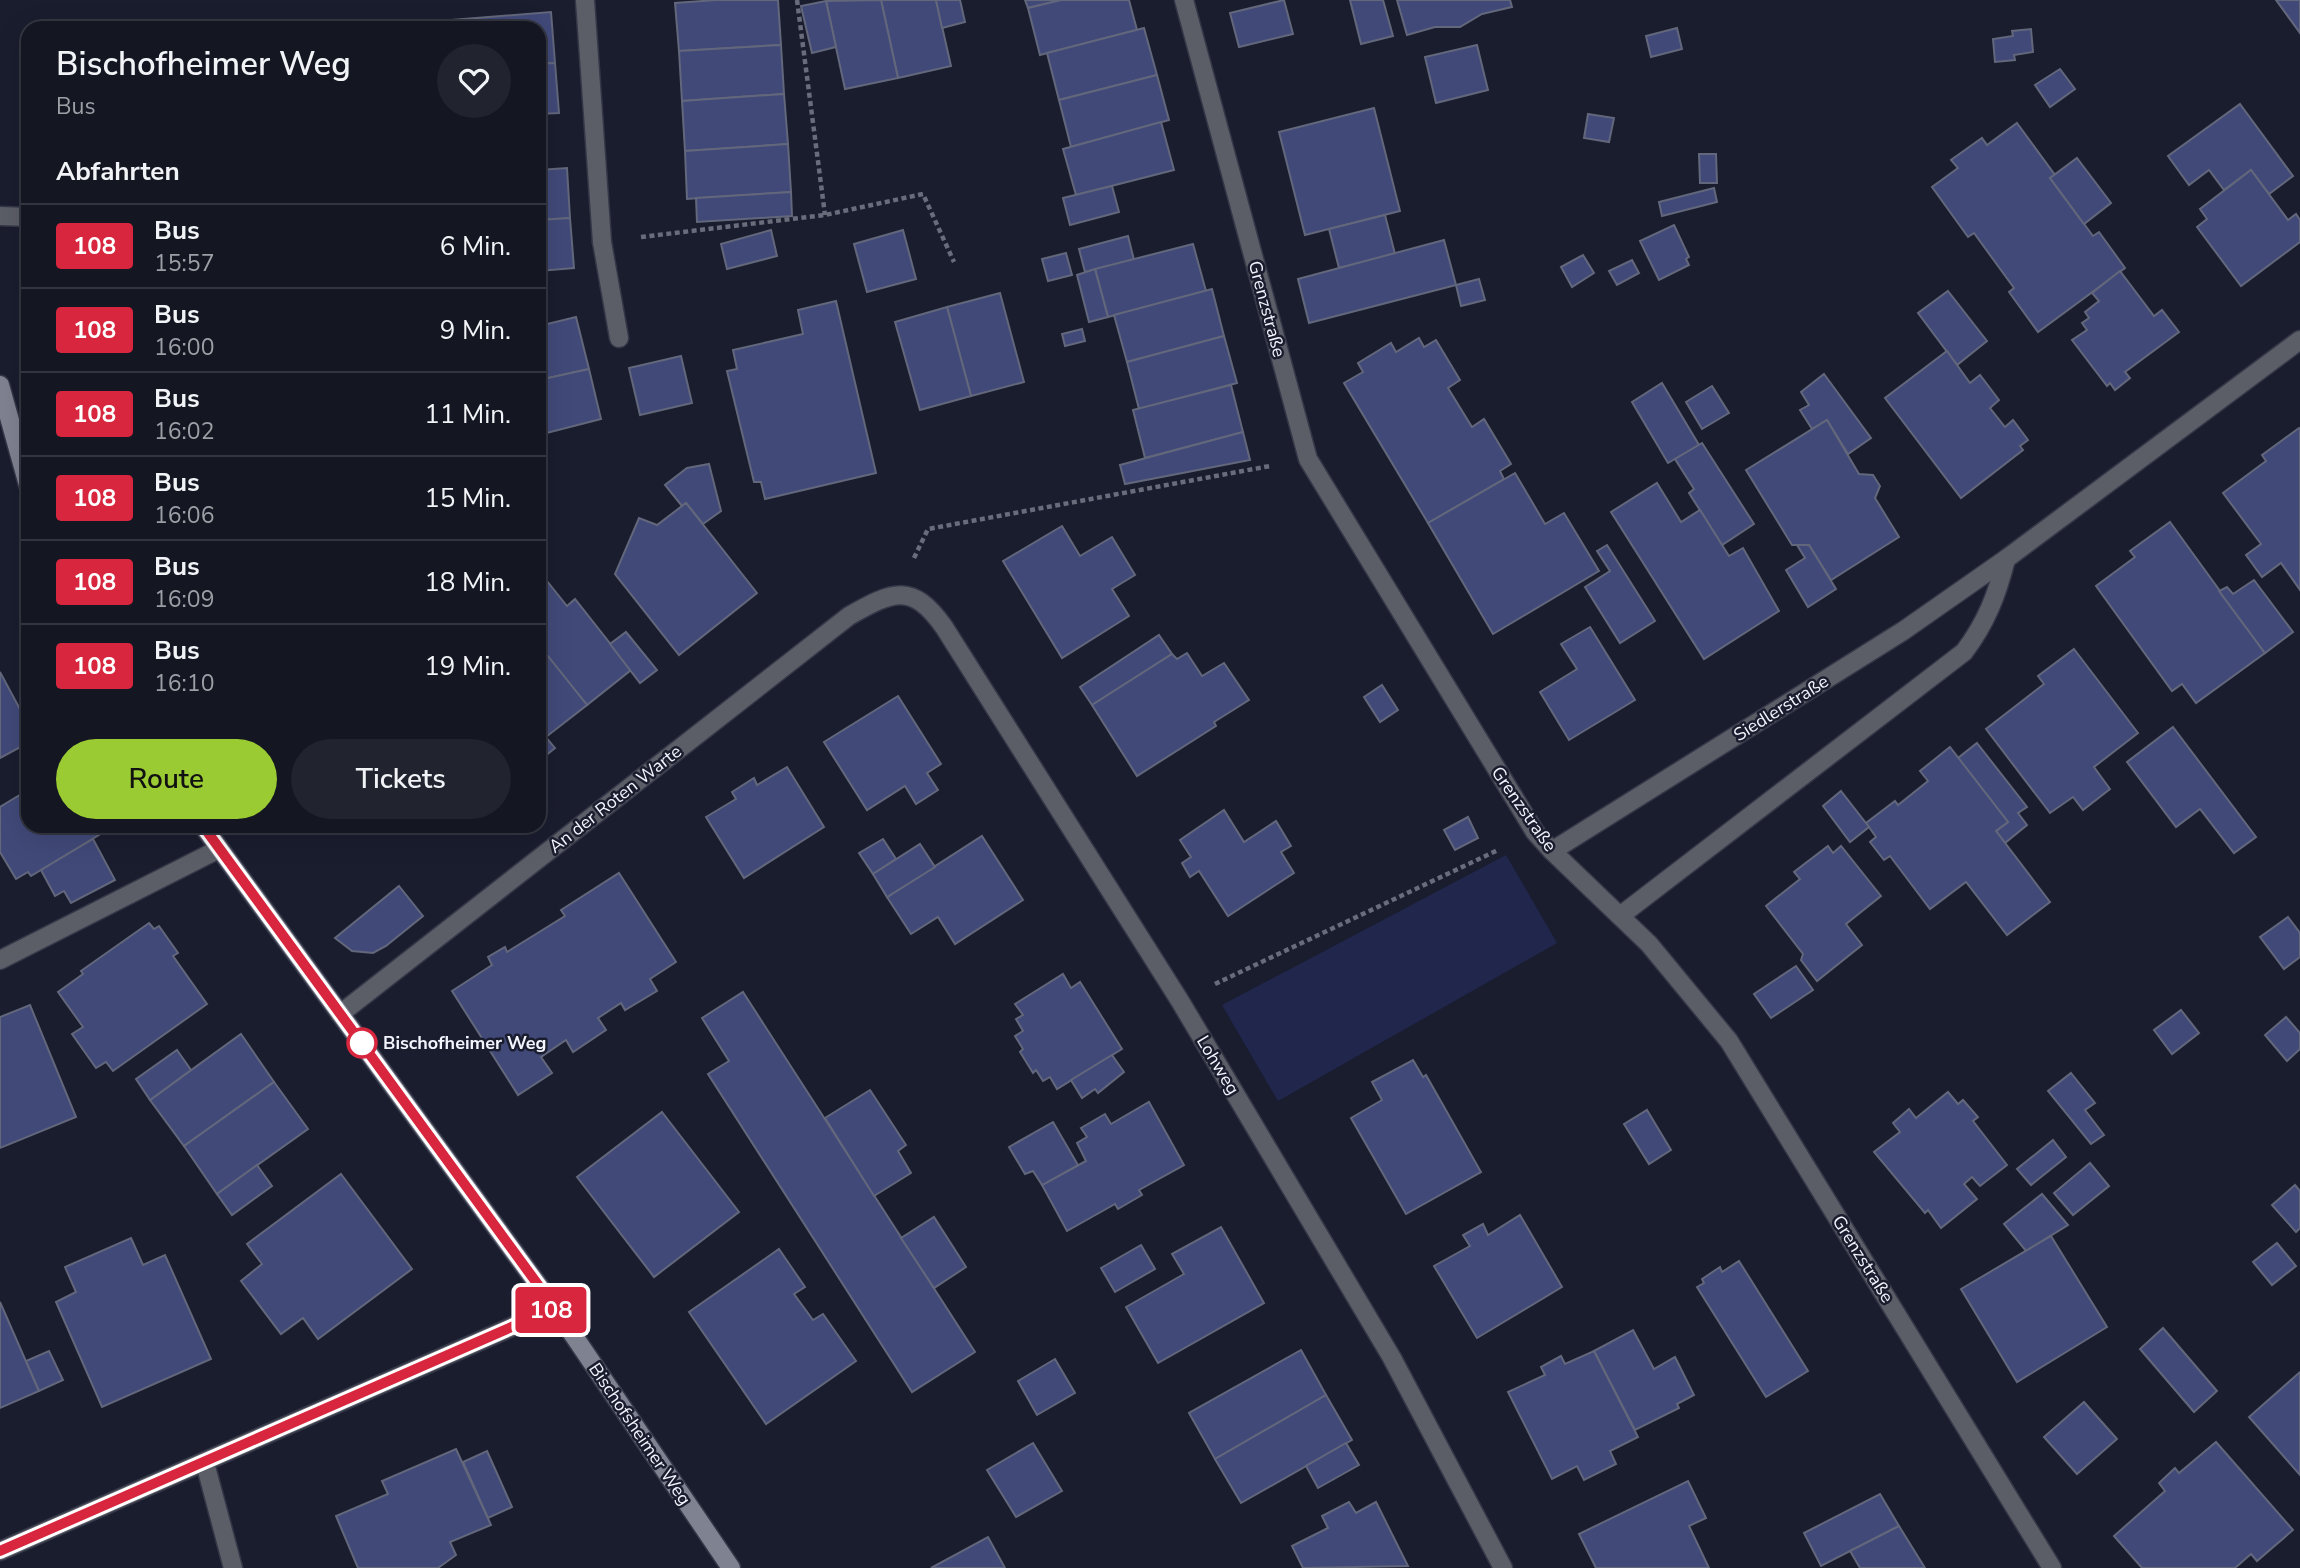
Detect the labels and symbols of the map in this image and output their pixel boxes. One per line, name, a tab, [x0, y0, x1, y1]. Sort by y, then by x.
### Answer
street label: Grenzstraße	[1243, 258, 1291, 360]
street label: Siedlerstraße	[1729, 669, 1833, 747]
street label: An der Roten Warte	[544, 740, 686, 858]
street label: Grenzstraße	[1486, 762, 1562, 856]
marker: Bischofheimer Weg	[347, 1028, 377, 1058]
place label: Bischofheimer Weg	[383, 1031, 546, 1055]
street label: Lohweg	[1191, 1031, 1245, 1099]
street label: Grenzstraße	[1827, 1211, 1899, 1307]
line badge: 108	[511, 1287, 591, 1333]
street label: Bischofsheimer Weg	[583, 1358, 697, 1510]

